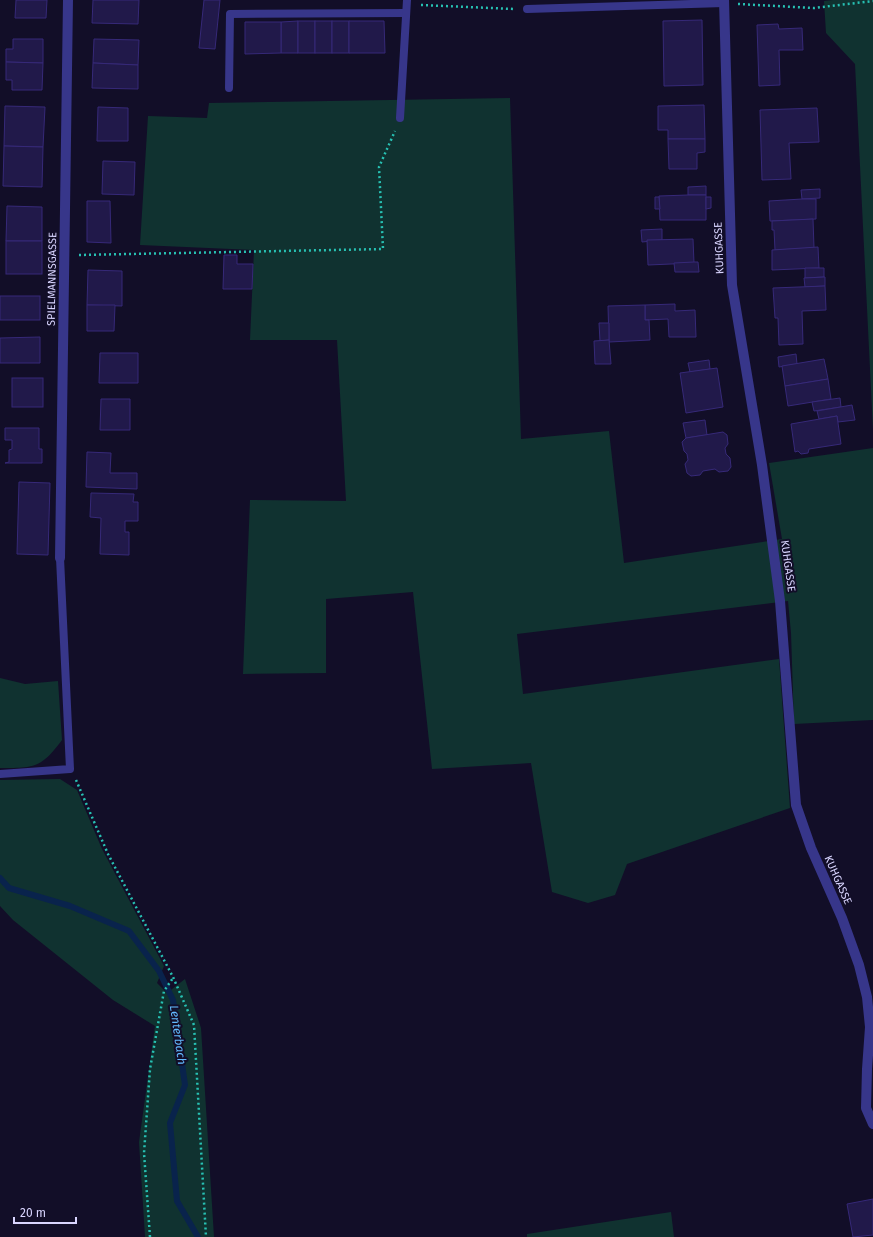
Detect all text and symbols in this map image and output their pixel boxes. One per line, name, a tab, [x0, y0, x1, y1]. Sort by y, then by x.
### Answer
street label: KUHGASSE	[712, 222, 726, 274]
street label: SPIELMANNSGASSE	[45, 232, 59, 326]
street label: KUHGASSE	[778, 539, 798, 593]
street label: KUHGASSE	[821, 854, 855, 907]
water label: Lenterbach	[167, 1004, 189, 1066]
scale bar	[14, 1199, 76, 1225]
text: 20 m	[20, 1206, 46, 1220]

